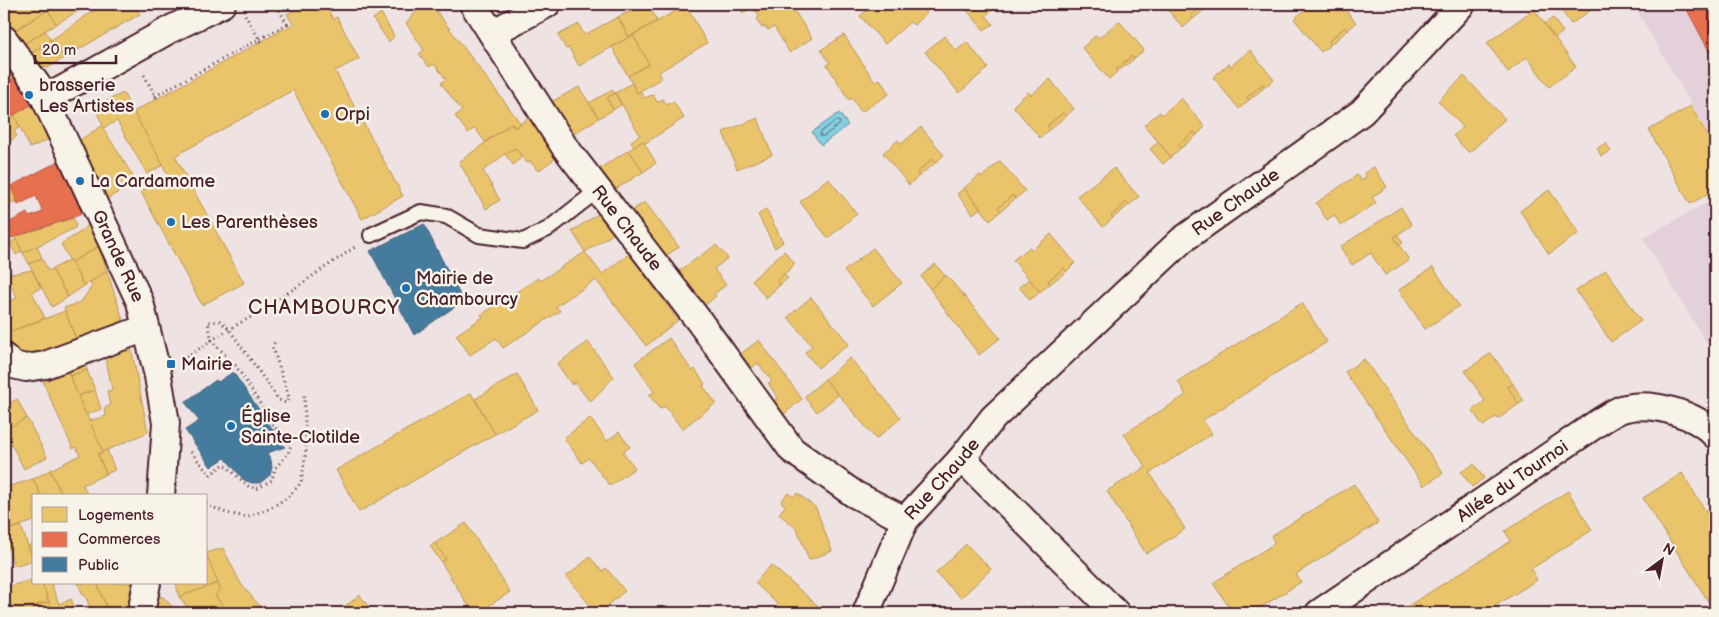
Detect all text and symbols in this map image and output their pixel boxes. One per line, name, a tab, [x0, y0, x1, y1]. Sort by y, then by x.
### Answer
scale bar	[35, 32, 116, 64]
text: 20 m	[42, 41, 76, 60]
place label: brasserie Les Artistes	[39, 75, 134, 117]
marker: brasserie Les Artistes	[23, 89, 35, 101]
place label: Orpi	[335, 104, 370, 125]
marker: Orpi	[319, 108, 331, 120]
street label: Rue Chaude	[1188, 164, 1284, 241]
place label: La Cardamome	[90, 171, 215, 192]
marker: La Cardamome	[74, 175, 86, 187]
street label: Rue Chaude	[587, 181, 667, 275]
street label: Grande Rue	[87, 207, 149, 306]
place label: Les Parenthèses	[181, 212, 318, 233]
marker: Les Parenthèses	[165, 216, 177, 228]
place label: Mairie de Chambourcy	[416, 268, 519, 310]
marker: Mairie de Chambourcy	[400, 282, 412, 294]
district label: CHAMBOURCY	[248, 296, 400, 320]
place label: Mairie	[181, 354, 233, 375]
marker: Mairie	[165, 358, 177, 370]
place label: Église Sainte-Clotilde	[241, 404, 360, 448]
marker: Église Sainte-Clotilde	[225, 420, 237, 432]
street label: Rue Chaude	[900, 434, 984, 525]
street label: Allée du Tournoi	[1453, 436, 1572, 527]
legend	[32, 494, 208, 584]
text: Logements	[78, 506, 154, 525]
text: Commerces	[78, 530, 161, 549]
north arrow	[1636, 534, 1686, 584]
text: N	[1660, 539, 1678, 559]
text: Public	[78, 556, 119, 575]

